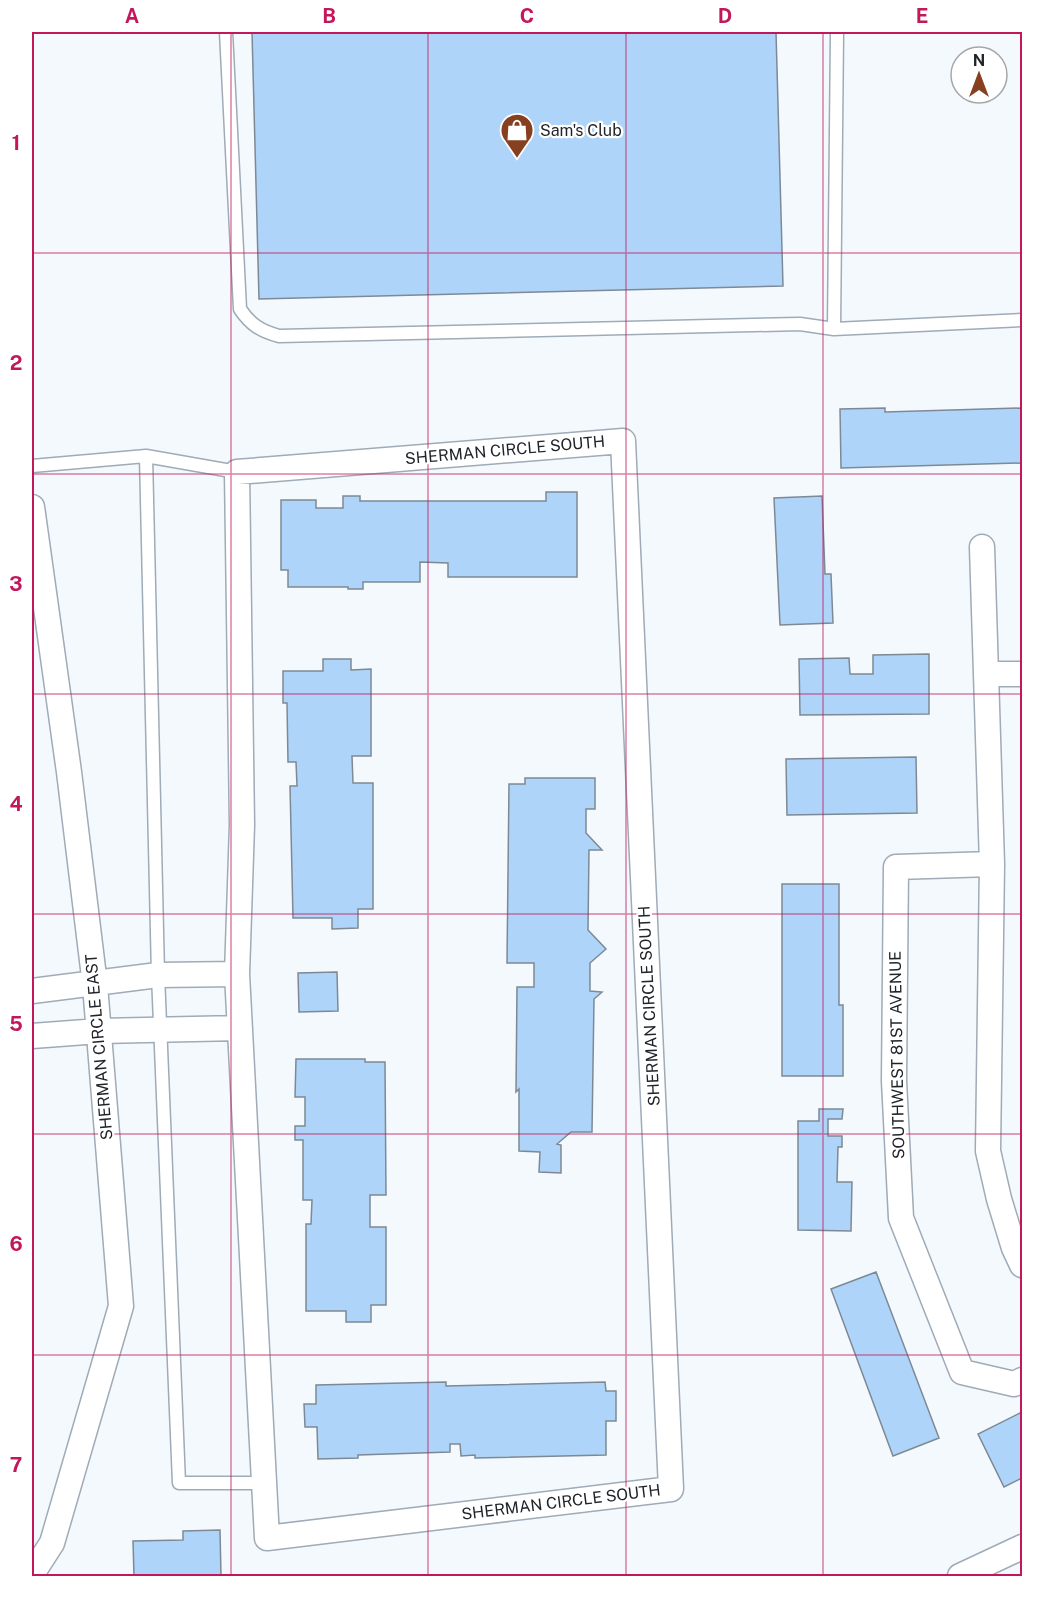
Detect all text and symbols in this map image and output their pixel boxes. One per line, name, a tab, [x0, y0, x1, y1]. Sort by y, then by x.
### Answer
text: A	[125, 4, 139, 28]
text: B	[322, 4, 336, 28]
text: C	[520, 4, 534, 28]
text: D	[718, 4, 732, 28]
text: E	[916, 4, 928, 28]
north arrow	[949, 45, 1009, 105]
text: N	[973, 51, 985, 70]
shop icon: Sam's Club	[499, 112, 535, 159]
place label: Sam's Club	[540, 121, 622, 140]
text: 1	[12, 131, 20, 155]
text: 2	[10, 351, 22, 375]
street label: SHERMAN CIRCLE SOUTH	[404, 432, 606, 468]
text: 3	[9, 572, 23, 596]
text: 4	[9, 792, 23, 816]
street label: SHERMAN CIRCLE SOUTH	[634, 905, 664, 1107]
street label: SOUTHWEST 81ST AVENUE	[886, 951, 908, 1159]
street label: SHERMAN CIRCLE EAST	[81, 953, 117, 1141]
text: 5	[9, 1012, 23, 1036]
text: 6	[9, 1232, 23, 1256]
text: 7	[10, 1453, 22, 1477]
street label: SHERMAN CIRCLE SOUTH	[460, 1480, 662, 1524]

